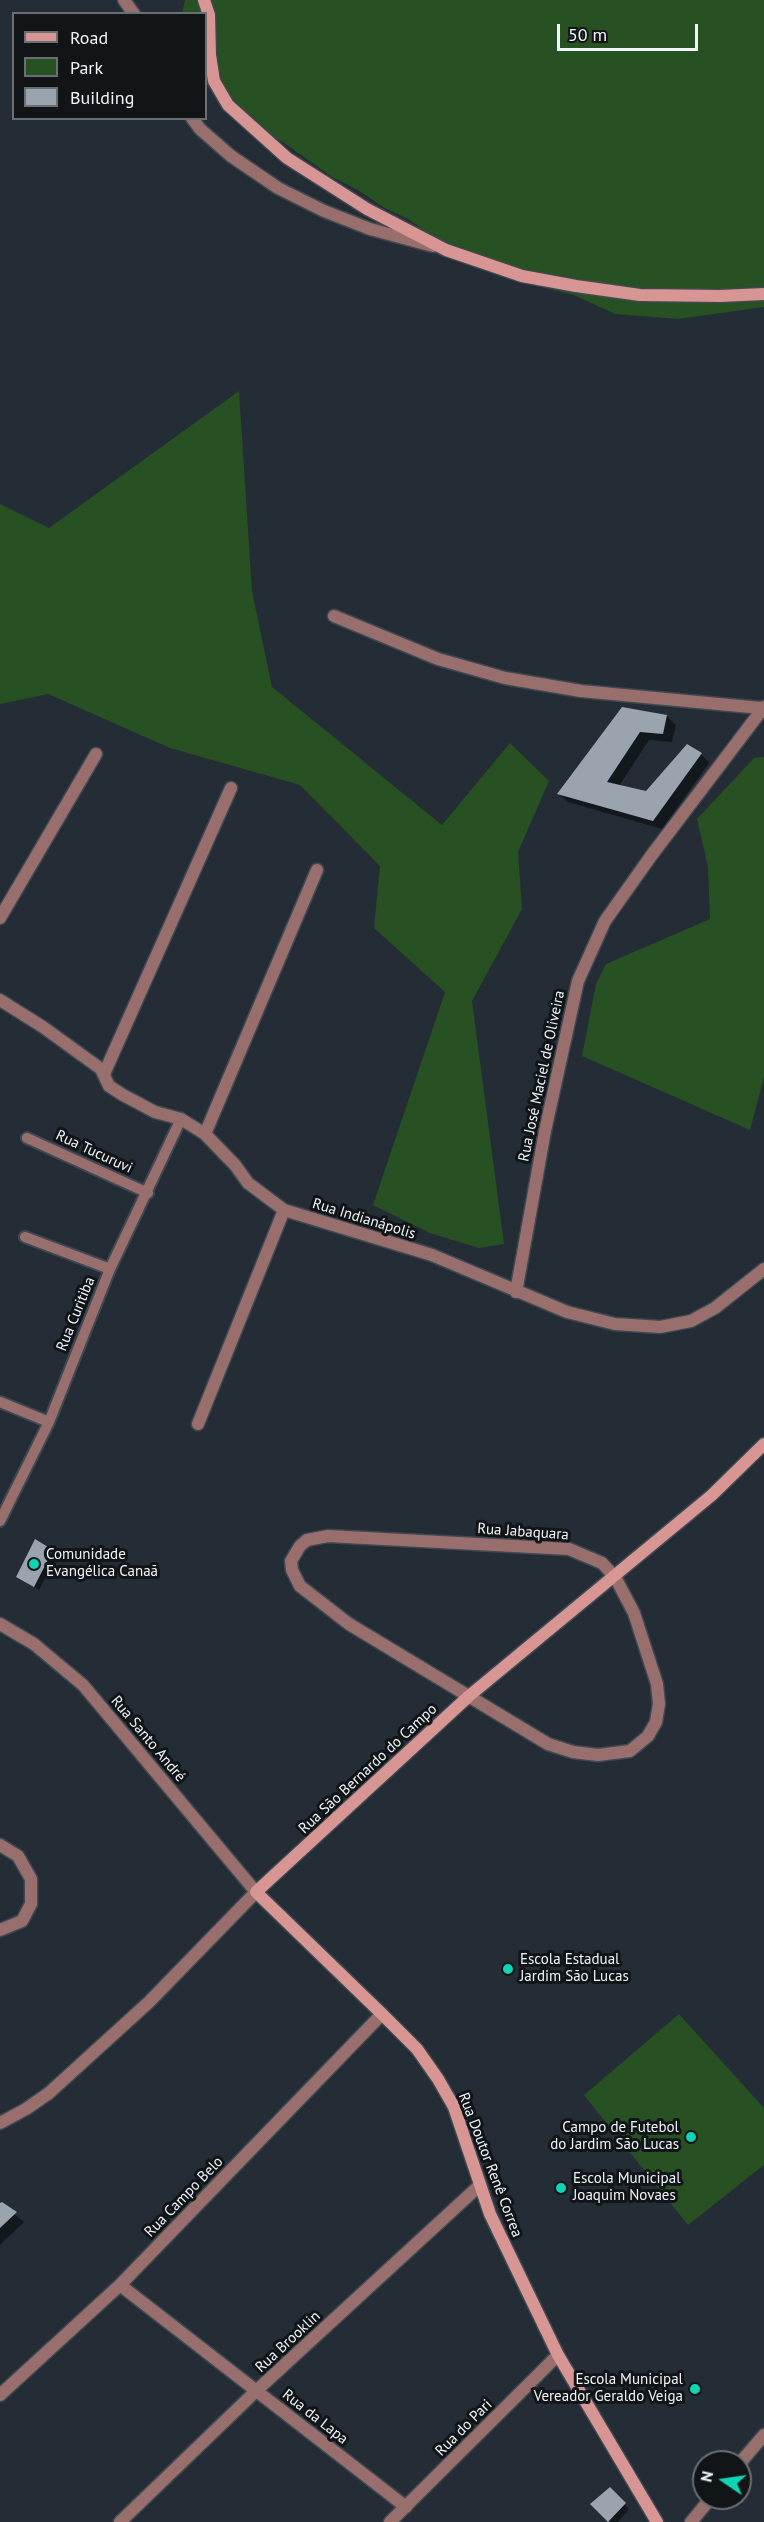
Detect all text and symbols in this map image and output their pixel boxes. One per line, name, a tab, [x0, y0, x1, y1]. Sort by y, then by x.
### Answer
legend	[12, 12, 207, 120]
scale bar	[560, 12, 701, 50]
text: 50 m	[568, 23, 607, 46]
text: Road	[70, 26, 108, 49]
text: Park	[70, 56, 103, 79]
text: Building	[70, 86, 134, 109]
street label: Rua José Maciel de Oliveira	[515, 989, 569, 1163]
street label: Rua Tucuruvi	[53, 1126, 135, 1178]
street label: Rua Indianápolis	[310, 1195, 418, 1243]
street label: Rua Curitiba	[53, 1274, 99, 1354]
street label: Rua Jabaquara	[477, 1520, 569, 1544]
place label: Comunidade Evangélica Canaã	[46, 1546, 158, 1581]
marker: Comunidade Evangélica Canaã	[27, 1557, 41, 1571]
street label: Rua Santo André	[107, 1692, 189, 1786]
street label: Rua São Bernardo do Campo	[295, 1700, 441, 1838]
place label: Escola Estadual Jardim São Lucas	[520, 1951, 629, 1986]
marker: Escola Estadual Jardim São Lucas	[501, 1962, 515, 1976]
street label: Rua Doutor Renê Correa	[454, 2090, 526, 2240]
place label: Campo de Futebol do Jardim São Lucas	[550, 2119, 679, 2154]
marker: Campo de Futebol do Jardim São Lucas	[684, 2130, 698, 2144]
street label: Rua Campo Belo	[141, 2153, 227, 2241]
place label: Escola Municipal Joaquim Novaes	[573, 2170, 681, 2205]
marker: Escola Municipal Joaquim Novaes	[554, 2181, 568, 2195]
street label: Rua Brooklin	[252, 2307, 324, 2377]
place label: Escola Municipal Vereador Geraldo Veiga	[534, 2371, 683, 2406]
marker: Escola Municipal Vereador Geraldo Veiga	[688, 2382, 702, 2396]
street label: Rua da Lapa	[279, 2386, 351, 2448]
street label: Rua do Pari	[432, 2396, 496, 2460]
north arrow	[692, 2450, 752, 2510]
text: N	[695, 2469, 717, 2484]

